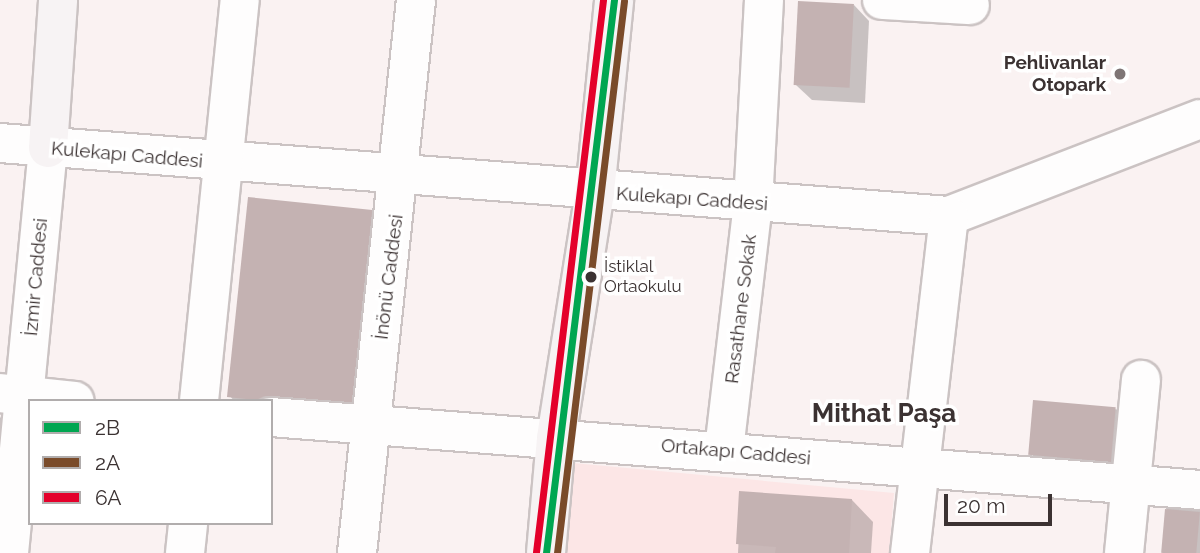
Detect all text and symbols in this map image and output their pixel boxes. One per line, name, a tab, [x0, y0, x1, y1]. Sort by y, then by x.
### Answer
place label: Pehlivanlar Otopark	[1004, 52, 1106, 96]
marker: Pehlivanlar Otopark	[1112, 66, 1128, 82]
street label: Kulekapı Caddesi	[50, 137, 204, 173]
street label: Kulekapı Caddesi	[615, 182, 769, 216]
street label: İnönü Caddesi	[370, 213, 408, 341]
street label: İzmir Caddesi	[19, 217, 53, 337]
street label: Rasathane Sokak	[721, 233, 761, 385]
place label: İstiklal Ortaokulu	[604, 257, 682, 297]
marker: İstiklal Ortaokulu	[584, 270, 598, 284]
district label: Mithat Paşa	[812, 398, 956, 430]
legend	[28, 399, 273, 525]
text: 2B	[95, 415, 120, 440]
street label: Ortakapı Caddesi	[660, 434, 812, 470]
text: 2A	[95, 450, 120, 475]
scale bar	[948, 480, 1056, 524]
text: 6A	[95, 485, 122, 510]
text: 20 m	[957, 493, 1005, 518]

